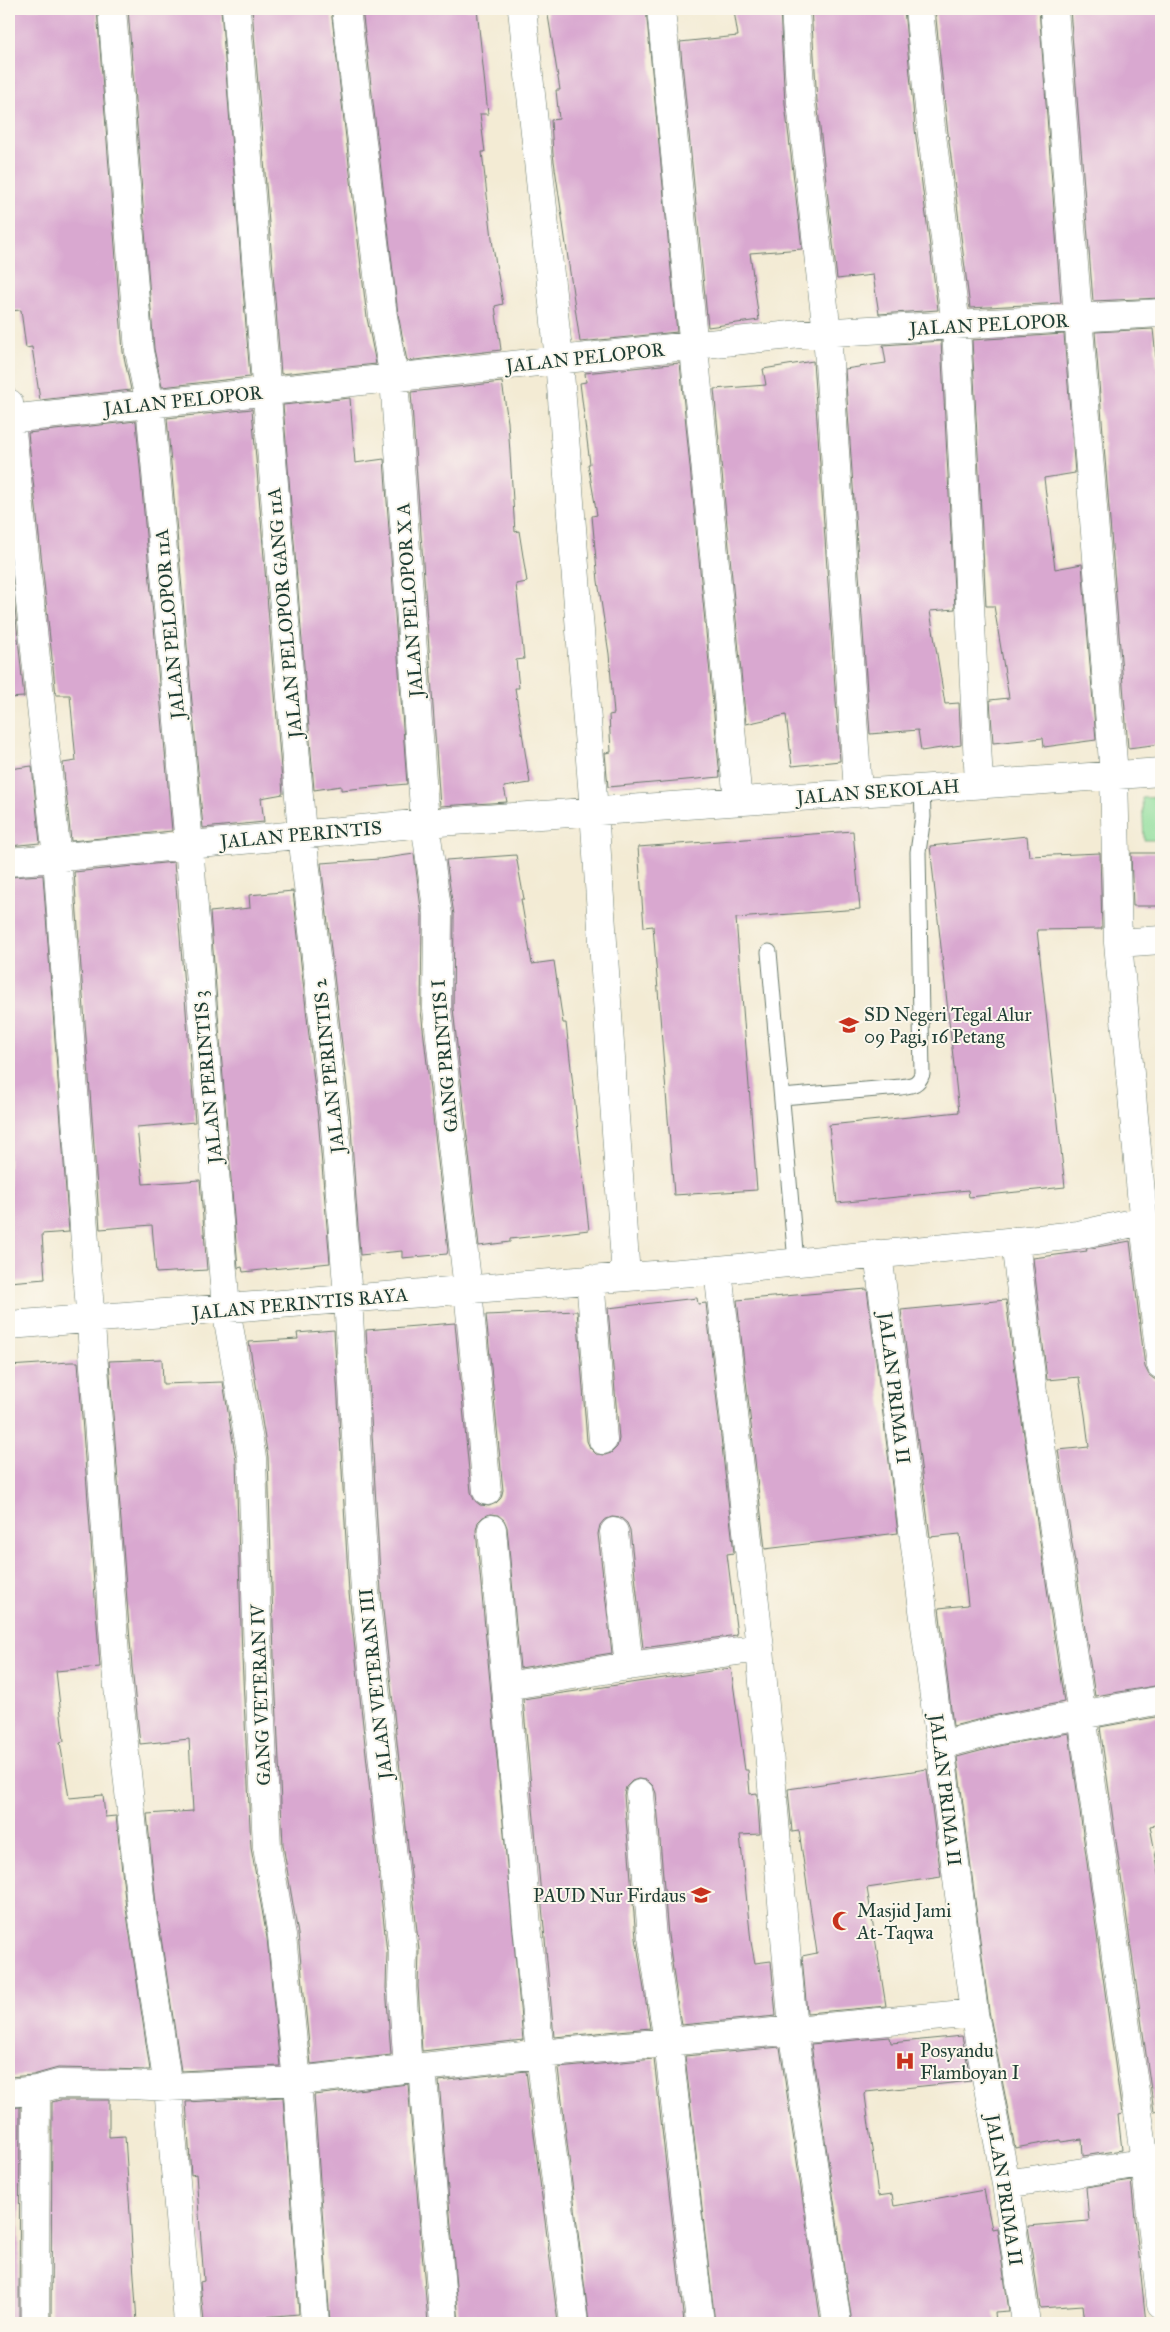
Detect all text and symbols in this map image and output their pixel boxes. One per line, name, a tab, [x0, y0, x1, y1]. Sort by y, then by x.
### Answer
street label: JALAN PELOPOR	[907, 309, 1070, 341]
street label: JALAN PELOPOR	[503, 338, 666, 378]
street label: JALAN PELOPOR	[101, 381, 264, 421]
street label: JALAN PELOPOR GANG 11A	[262, 486, 308, 741]
street label: JALAN PELOPOR X A	[391, 502, 429, 700]
street label: JALAN PELOPOR 11A	[150, 527, 190, 722]
street label: JALAN SEKOLAH	[794, 774, 960, 810]
street label: JALAN PERINTIS	[217, 816, 383, 854]
street label: JALAN PERINTIS 2	[308, 977, 350, 1156]
street label: GANG PRINTIS I	[426, 979, 463, 1133]
street label: JALAN PERINTIS 3	[188, 989, 228, 1167]
place label: SD Negeri Tegal Alur 09 Pagi, 16 Petang	[864, 1003, 1032, 1049]
school or university icon: SD Negeri Tegal Alur 09 Pagi, 16 Petang	[838, 1014, 860, 1036]
street label: JALAN PERINTIS RAYA	[189, 1283, 409, 1326]
street label: JALAN PRIMA II	[873, 1309, 915, 1466]
street label: JALAN VETERAN III	[354, 1587, 398, 1783]
street label: GANG VETERAN IV	[246, 1603, 275, 1786]
street label: JALAN PRIMA II	[924, 1711, 966, 1868]
place label: PAUD Nur Firdaus	[533, 1884, 686, 1907]
school or university icon: PAUD Nur Firdaus	[690, 1884, 712, 1906]
place label: Masjid Jami At-Taqwa	[856, 1899, 951, 1945]
mosque icon: Masjid Jami At-Taqwa	[831, 1910, 853, 1932]
place label: Posyandu Flamboyan I	[920, 2039, 1020, 2084]
hospital icon: Posyandu Flamboyan I	[894, 2050, 916, 2072]
street label: JALAN PRIMA II	[980, 2111, 1028, 2268]

